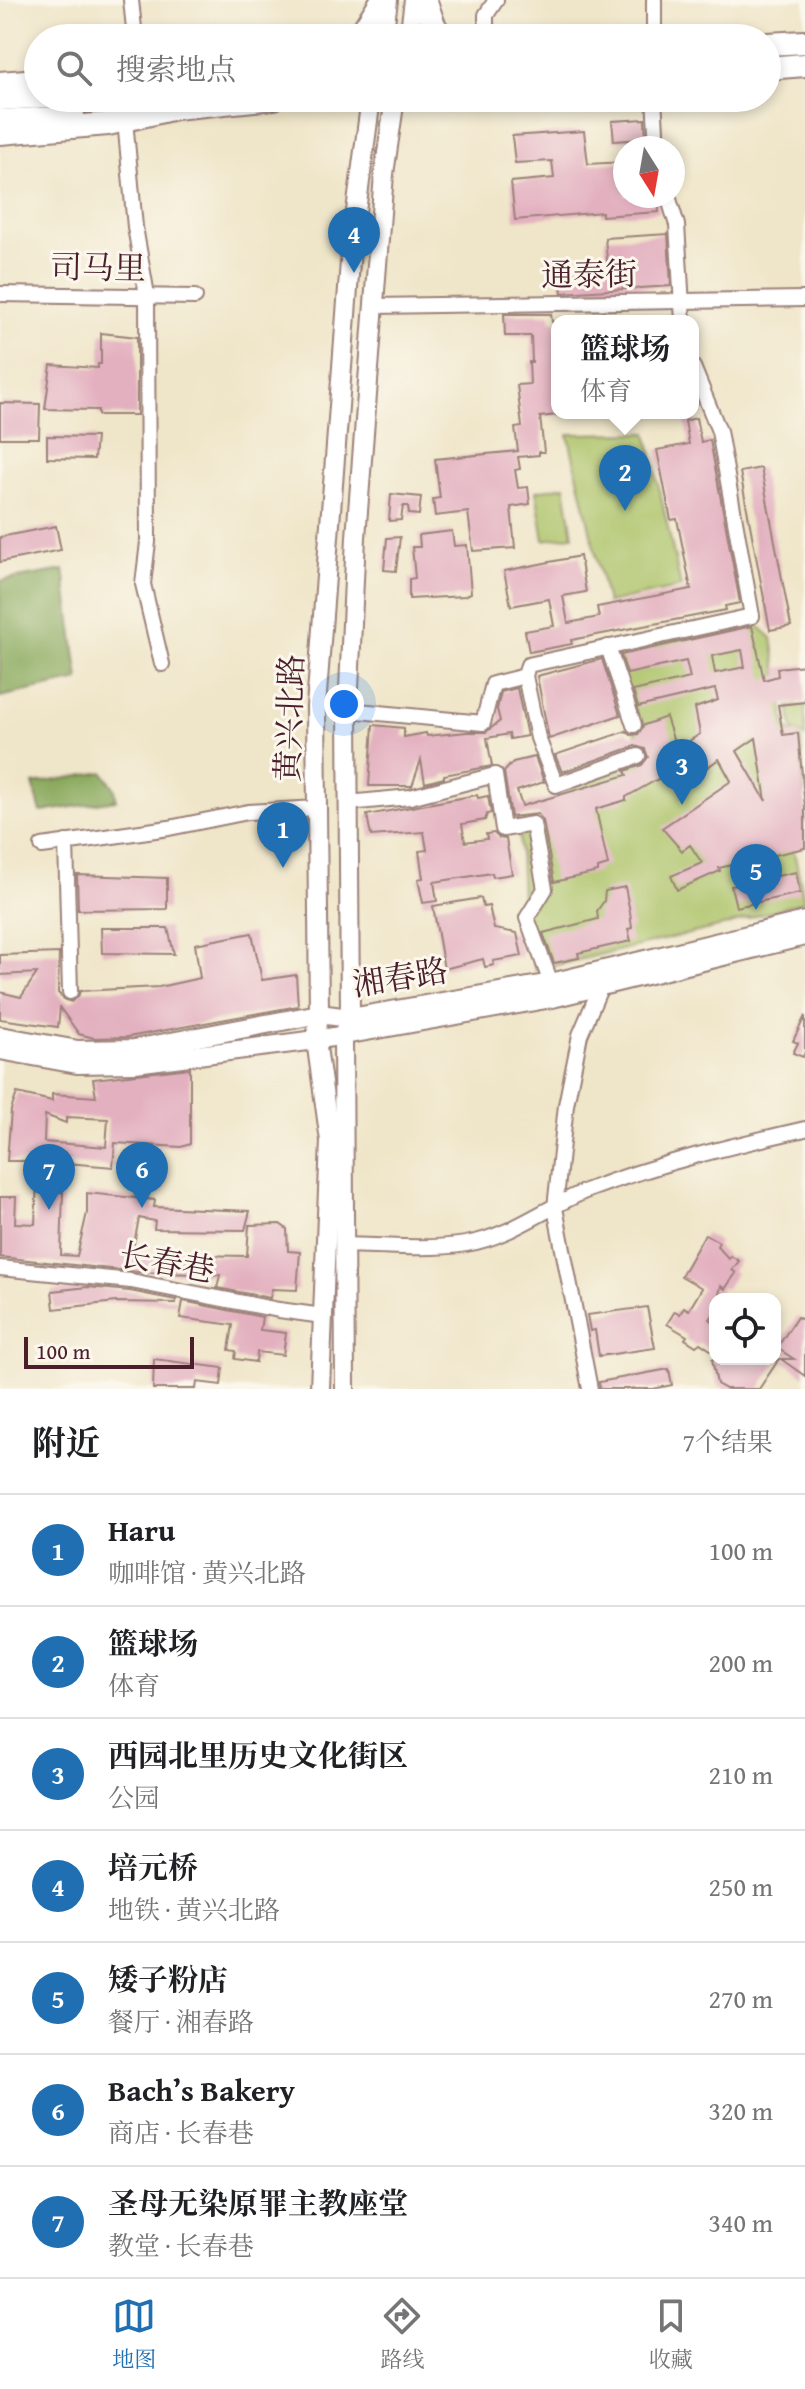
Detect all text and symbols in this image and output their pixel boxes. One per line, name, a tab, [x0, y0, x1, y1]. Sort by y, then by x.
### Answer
search box	[24, 24, 781, 112]
icon: search	[52, 46, 96, 90]
text: 搜索地点	[116, 47, 236, 91]
north arrow	[613, 136, 685, 208]
pin: 4	[328, 207, 380, 273]
street label: 司马里	[50, 243, 146, 291]
street label: 通泰街	[541, 250, 637, 298]
popup	[551, 315, 699, 419]
text: 篮球场	[580, 326, 670, 370]
text: 体育	[580, 371, 632, 410]
pin: 2	[599, 445, 651, 511]
street label: 黄兴北路	[263, 653, 315, 783]
your location	[324, 684, 364, 724]
pin: 3	[656, 739, 708, 805]
pin: 1	[257, 802, 309, 868]
pin: 5	[730, 844, 782, 910]
street label: 湘春路	[349, 946, 451, 1008]
pin: 6	[116, 1142, 168, 1208]
pin: 7	[23, 1144, 75, 1210]
street label: 长春巷	[116, 1231, 218, 1293]
map controls	[709, 1293, 781, 1365]
button: locate	[709, 1293, 781, 1365]
scale bar	[24, 1333, 194, 1369]
text: 100 m	[36, 1335, 91, 1367]
text: 附近	[32, 1418, 100, 1467]
text: 7个结果	[682, 1422, 773, 1461]
text: Haru	[108, 1508, 175, 1552]
text: 1	[51, 1531, 65, 1570]
text: 100 m	[708, 1531, 773, 1570]
text: 咖啡馆 · 黄兴北路	[108, 1553, 306, 1592]
text: 篮球场	[108, 1621, 198, 1665]
text: 2	[51, 1643, 65, 1682]
text: 200 m	[708, 1643, 773, 1682]
text: 体育	[108, 1666, 160, 1705]
text: 西园北里历史文化街区	[108, 1733, 408, 1777]
text: 3	[51, 1755, 65, 1794]
text: 210 m	[708, 1755, 773, 1794]
text: 公园	[108, 1778, 160, 1817]
text: 培元桥	[108, 1845, 198, 1889]
text: 4	[51, 1867, 65, 1906]
text: 250 m	[708, 1867, 773, 1906]
text: 地铁 · 黄兴北路	[108, 1890, 280, 1929]
text: 矮子粉店	[108, 1957, 228, 2001]
text: 5	[51, 1979, 65, 2018]
text: 270 m	[708, 1979, 773, 2018]
text: 餐厅 · 湘春路	[108, 2002, 254, 2041]
text: Bach’s Bakery	[108, 2068, 295, 2112]
text: 6	[51, 2091, 65, 2130]
text: 320 m	[708, 2091, 773, 2130]
text: 商店 · 长春巷	[108, 2113, 254, 2152]
text: 圣母无染原罪主教座堂	[108, 2181, 408, 2225]
text: 7	[51, 2203, 65, 2242]
text: 340 m	[708, 2203, 773, 2242]
text: 教堂 · 长春巷	[108, 2226, 254, 2265]
tab: 地图	[112, 2294, 156, 2375]
tab: 路线	[380, 2294, 425, 2375]
tab: 收藏	[649, 2294, 693, 2375]

